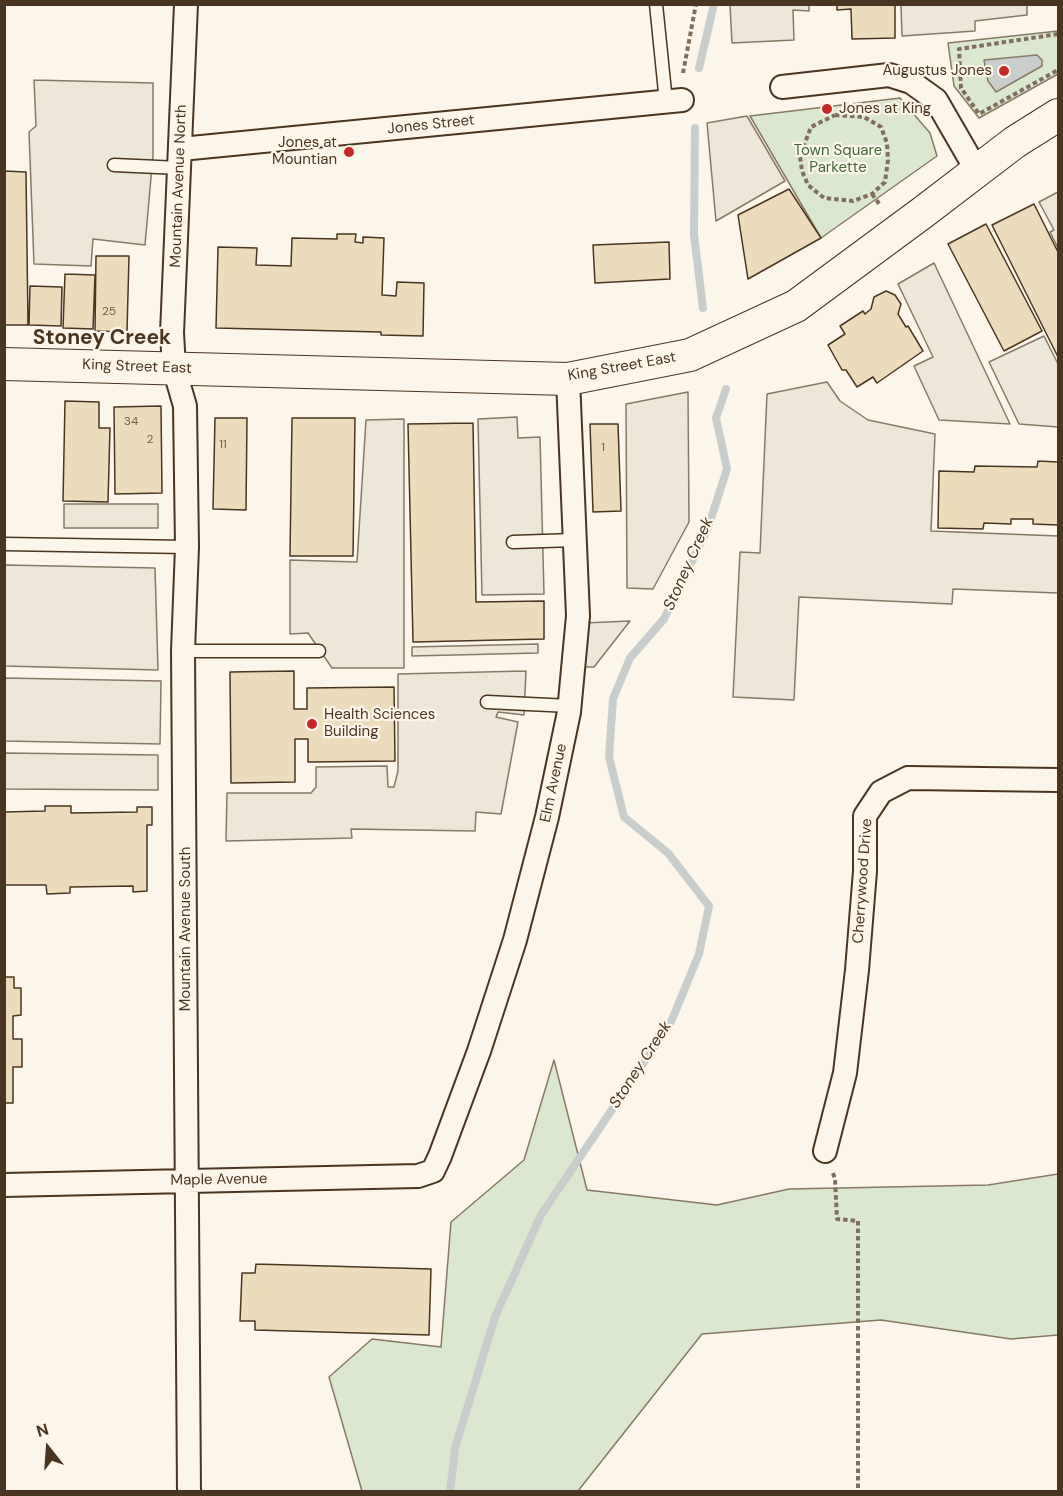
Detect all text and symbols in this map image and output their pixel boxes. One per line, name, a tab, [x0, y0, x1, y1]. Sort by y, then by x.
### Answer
place label: Augustus Jones	[882, 62, 992, 80]
marker: Augustus Jones	[997, 64, 1011, 78]
place label: Jones at King	[839, 100, 931, 118]
marker: Jones at King	[820, 102, 834, 116]
street label: Mountain Avenue North	[167, 104, 191, 268]
street label: Jones Street	[387, 111, 475, 139]
place label: Jones at Mountian	[272, 134, 337, 169]
park label: Town Square Parkette	[794, 142, 882, 177]
marker: Jones at Mountian	[342, 145, 356, 159]
house number: 25	[102, 305, 116, 319]
district label: Stoney Creek	[33, 325, 171, 351]
street label: King Street East	[566, 349, 678, 385]
street label: King Street East	[82, 356, 192, 378]
house number: 34	[124, 415, 138, 429]
house number: 2	[147, 433, 153, 447]
house number: 11	[219, 438, 227, 452]
house number: 1	[601, 441, 605, 455]
water label: Stoney Creek	[660, 515, 718, 613]
place label: Health Sciences Building	[324, 706, 435, 741]
marker: Health Sciences Building	[305, 717, 319, 731]
street label: Elm Avenue	[537, 742, 571, 824]
street label: Cherrywood Drive	[850, 818, 876, 944]
street label: Mountain Avenue South	[177, 847, 195, 1011]
water label: Stoney Creek	[606, 1018, 676, 1112]
street label: Maple Avenue	[170, 1170, 268, 1190]
north arrow	[18, 1418, 78, 1478]
text: N	[34, 1419, 51, 1442]

